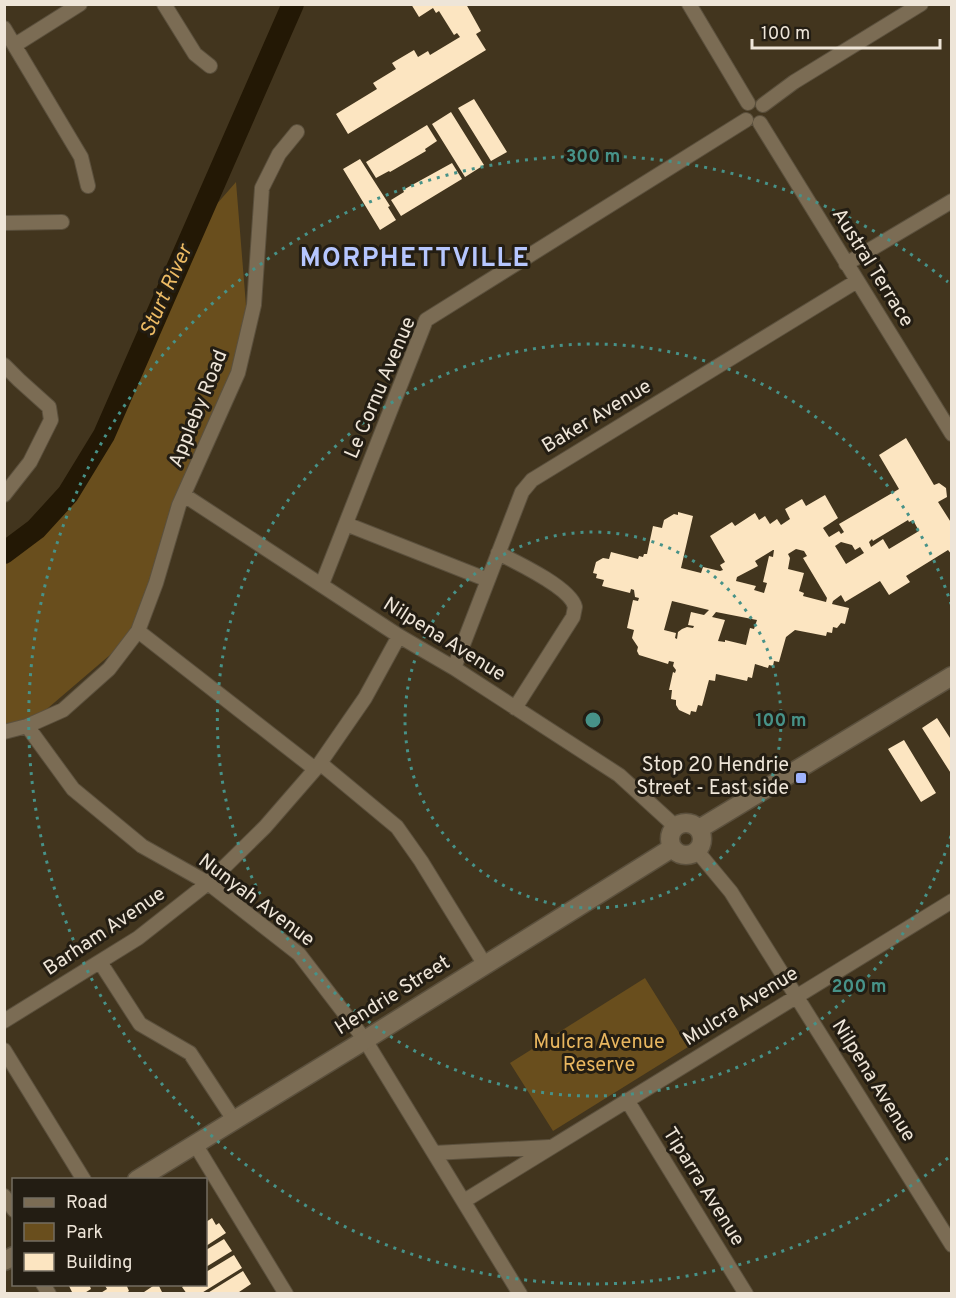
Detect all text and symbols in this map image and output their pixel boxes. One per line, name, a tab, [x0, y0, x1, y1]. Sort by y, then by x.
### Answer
scale bar	[752, 12, 940, 50]
text: 100 m	[761, 23, 810, 46]
text: 300 m	[566, 146, 620, 169]
street label: Austral Terrace	[825, 204, 919, 332]
water label: Sturt River	[135, 239, 200, 341]
district label: MORPHETTVILLE	[300, 243, 530, 276]
street label: Le Cornu Avenue	[339, 313, 423, 463]
street label: Appleby Road	[164, 346, 234, 472]
street label: Baker Avenue	[537, 374, 657, 460]
street label: Nilpena Avenue	[378, 592, 510, 688]
centre of rings	[583, 710, 603, 730]
text: 100 m	[755, 710, 807, 733]
place label: Stop 20 Hendrie Street - East side	[636, 753, 789, 802]
marker: Stop 20 Hendrie Street - East side	[794, 771, 808, 785]
street label: Nunyah Avenue	[192, 849, 320, 953]
street label: Barham Avenue	[39, 882, 171, 982]
street label: Hendrie Street	[331, 950, 455, 1042]
street label: Mulcra Avenue	[678, 961, 804, 1053]
text: 200 m	[831, 976, 887, 999]
street label: Nilpena Avenue	[825, 1015, 921, 1147]
park label: Mulcra Avenue Reserve	[533, 1030, 665, 1079]
street label: Tiparra Avenue	[656, 1123, 750, 1251]
legend	[12, 1178, 207, 1286]
text: Road	[66, 1192, 108, 1215]
text: Park	[66, 1222, 103, 1245]
text: Building	[66, 1252, 132, 1275]

